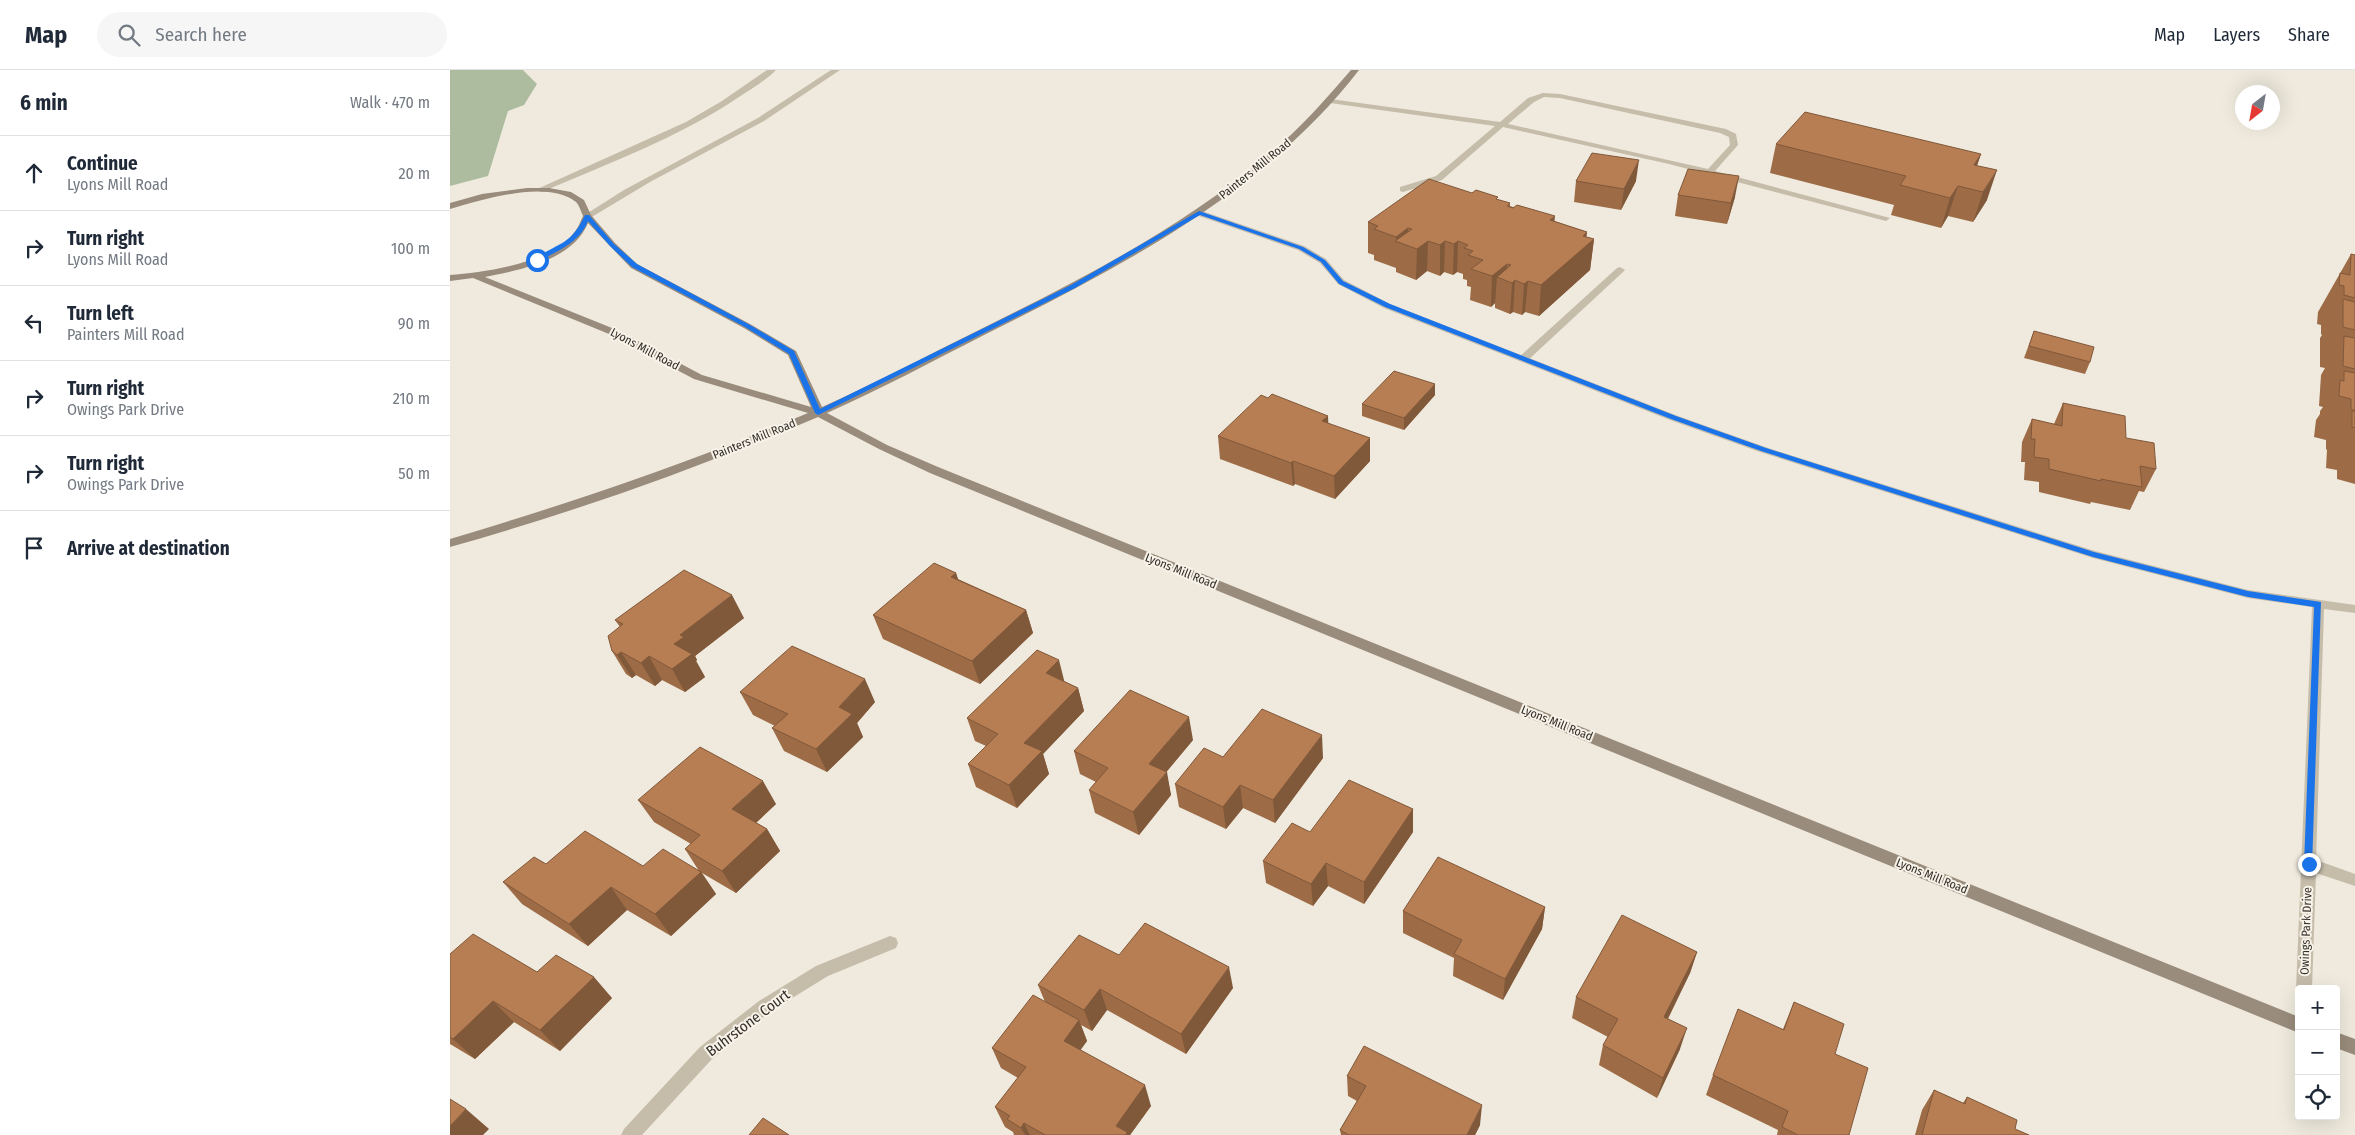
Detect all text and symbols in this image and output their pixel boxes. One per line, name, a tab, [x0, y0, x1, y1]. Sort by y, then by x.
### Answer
search box	[97, 12, 447, 57]
text: Map	[25, 21, 67, 49]
icon: search	[115, 21, 143, 49]
text: Search here	[155, 23, 247, 46]
text: Map	[2154, 24, 2185, 46]
text: Layers	[2213, 24, 2260, 46]
text: Share	[2288, 24, 2330, 46]
north arrow	[2235, 85, 2280, 130]
text: 6 min	[20, 90, 68, 116]
text: Walk · 470 m	[350, 93, 430, 112]
street label: Painters Mill Road	[1216, 136, 1294, 202]
text: Continue	[67, 152, 138, 175]
icon: ahead	[20, 159, 48, 187]
text: 20 m	[399, 164, 430, 183]
text: Lyons Mill Road	[67, 175, 168, 194]
text: Turn right	[67, 227, 144, 250]
icon: right	[20, 234, 48, 262]
text: 100 m	[391, 239, 430, 258]
route start	[526, 249, 549, 272]
text: Lyons Mill Road	[67, 250, 168, 269]
text: Turn left	[67, 302, 134, 325]
icon: left	[20, 309, 48, 337]
text: 90 m	[398, 314, 430, 333]
text: Painters Mill Road	[67, 325, 184, 344]
street label: Lyons Mill Road	[608, 325, 682, 373]
text: Turn right	[67, 377, 144, 400]
icon: right	[20, 384, 48, 412]
text: 210 m	[393, 389, 430, 408]
text: Owings Park Drive	[67, 400, 184, 419]
street label: Painters Mill Road	[711, 416, 797, 462]
text: Turn right	[67, 452, 144, 475]
icon: right	[20, 459, 48, 487]
text: 50 m	[398, 464, 430, 483]
text: Owings Park Drive	[67, 475, 184, 494]
icon: arrive	[20, 534, 48, 562]
text: Arrive at destination	[67, 537, 230, 560]
street label: Lyons Mill Road	[1143, 550, 1219, 592]
street label: Lyons Mill Road	[1519, 702, 1595, 744]
route end	[2298, 853, 2321, 876]
street label: Lyons Mill Road	[1894, 855, 1970, 897]
street label: Owings Park Drive	[2297, 887, 2315, 975]
map controls	[2295, 985, 2340, 1120]
button: +	[2295, 985, 2340, 1030]
street label: Buhrstone Court	[703, 986, 793, 1060]
button: −	[2295, 1030, 2340, 1075]
button: locate	[2295, 1075, 2340, 1120]

